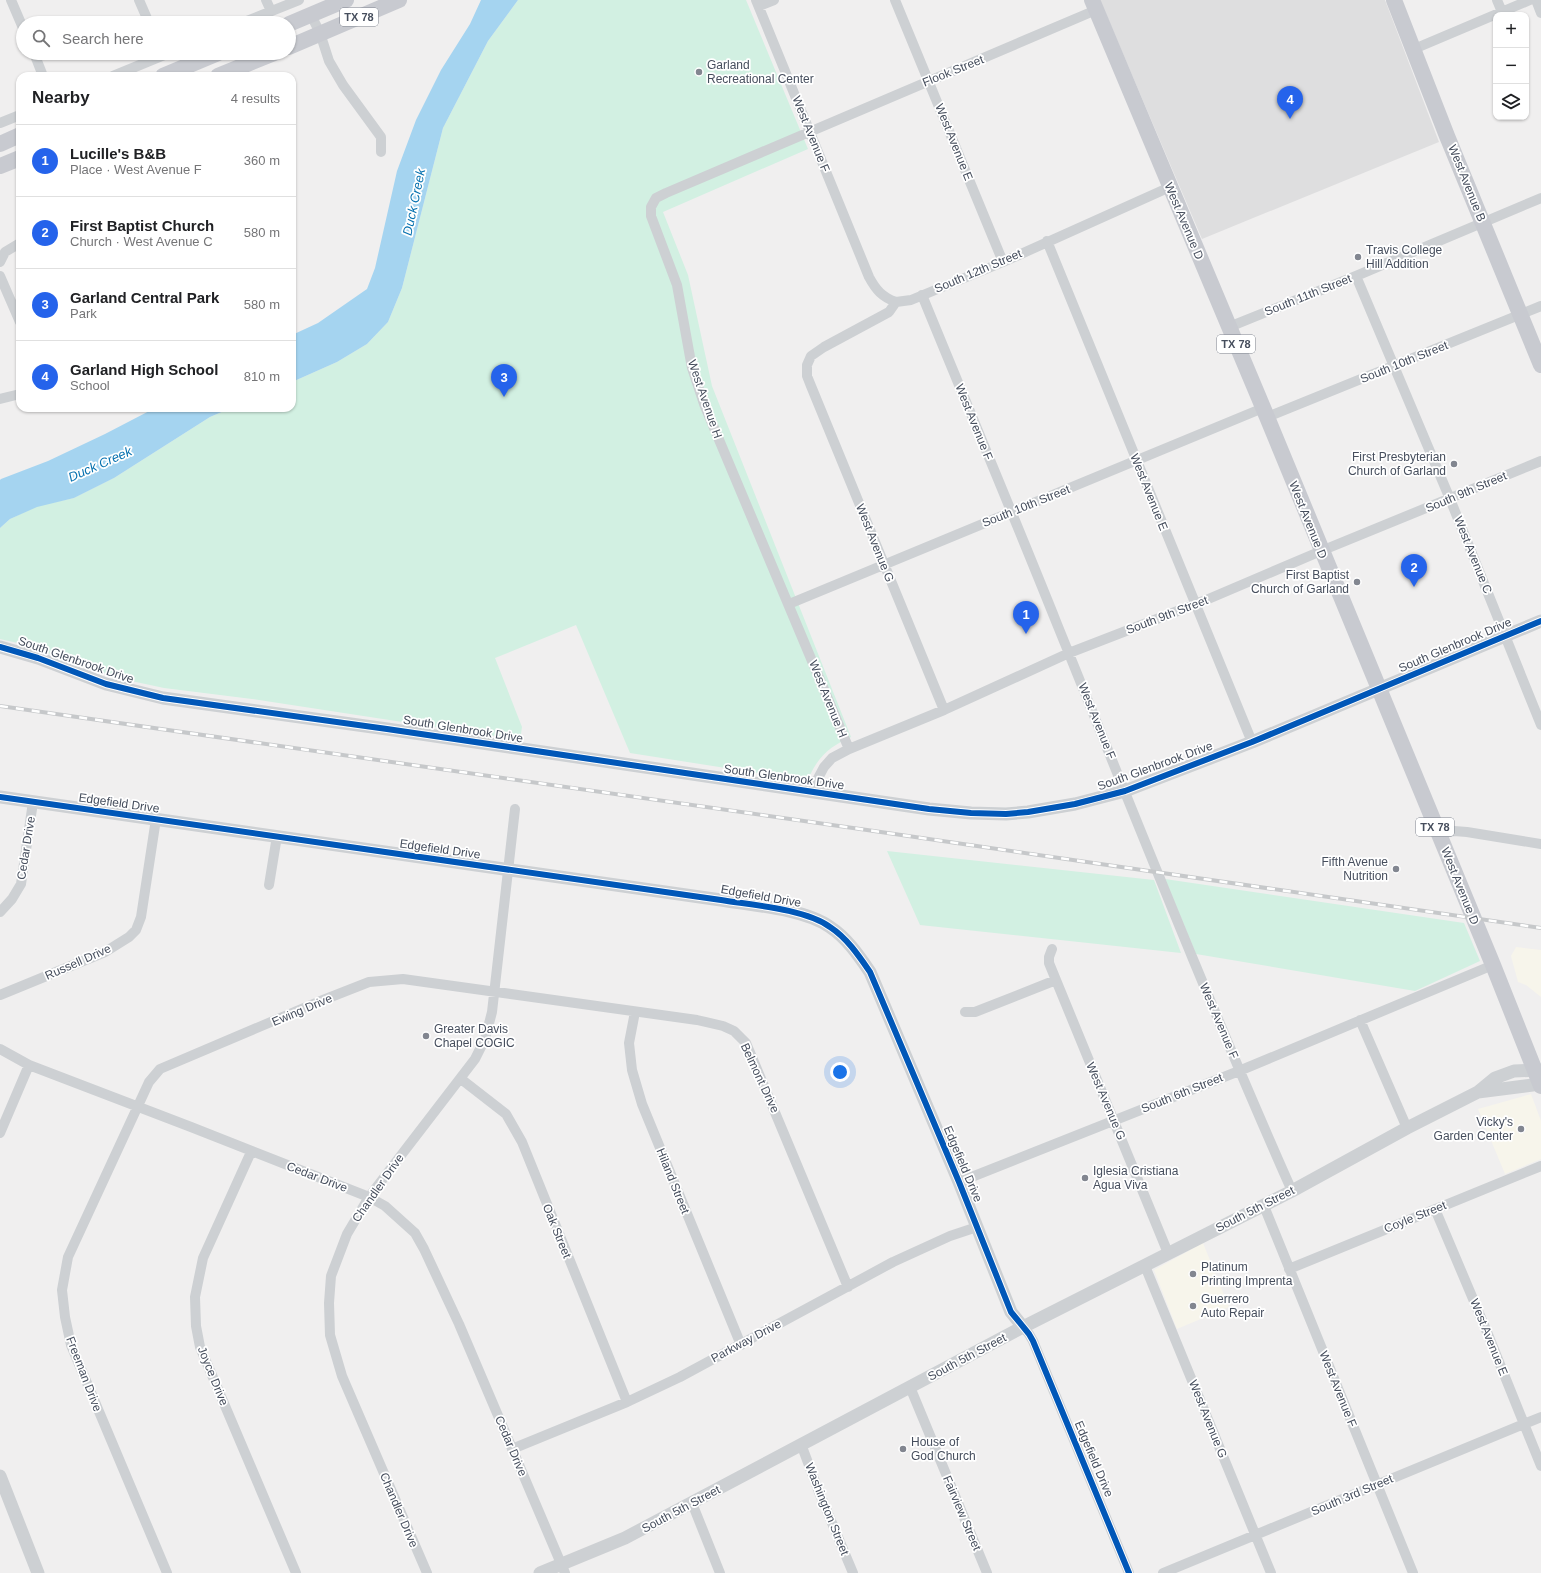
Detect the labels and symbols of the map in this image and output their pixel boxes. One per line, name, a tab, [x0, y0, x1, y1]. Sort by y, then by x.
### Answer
road number: TX 78	[340, 8, 378, 26]
street label: Flook Street	[920, 52, 986, 90]
place label: Garland Recreational Center	[707, 58, 814, 86]
marker: Garland Recreational Center	[694, 67, 704, 77]
pin: 4	[1277, 86, 1303, 119]
street label: West Avenue F	[789, 94, 833, 174]
street label: West Avenue E	[932, 102, 976, 182]
street label: West Avenue B	[1445, 143, 1489, 223]
water label: Duck Creek	[400, 166, 429, 237]
street label: West Avenue D	[1161, 180, 1207, 262]
place label: Travis College Hill Addition	[1366, 243, 1443, 271]
street label: South 12th Street	[932, 246, 1024, 296]
marker: Travis College Hill Addition	[1353, 252, 1363, 262]
street label: South 11th Street	[1262, 271, 1354, 319]
road number: TX 78	[1217, 335, 1255, 353]
street label: South 10th Street	[1358, 338, 1451, 386]
street label: West Avenue H	[685, 358, 725, 440]
pin: 3	[491, 364, 517, 397]
street label: West Avenue F	[952, 382, 996, 462]
water label: Duck Creek	[66, 443, 135, 485]
place label: First Presbyterian Church of Garland	[1348, 450, 1446, 478]
street label: West Avenue E	[1127, 452, 1171, 532]
marker: First Presbyterian Church of Garland	[1449, 459, 1459, 469]
street label: South 9th Street	[1423, 468, 1509, 515]
street label: West Avenue D	[1286, 479, 1330, 561]
street label: South 10th Street	[980, 482, 1073, 530]
street label: West Avenue G	[853, 502, 897, 584]
street label: West Avenue C	[1451, 514, 1495, 596]
pin: 2	[1401, 554, 1427, 587]
place label: First Baptist Church of Garland	[1251, 568, 1350, 596]
marker: First Baptist Church of Garland	[1352, 577, 1362, 587]
street label: South 9th Street	[1124, 593, 1211, 637]
pin: 1	[1013, 601, 1039, 634]
street label: South Glenbrook Drive	[1396, 615, 1514, 675]
street label: South Glenbrook Drive	[16, 634, 136, 686]
street label: West Avenue H	[806, 658, 850, 740]
street label: West Avenue F	[1075, 681, 1119, 761]
street label: South Glenbrook Drive	[402, 713, 524, 745]
street label: South Glenbrook Drive	[1096, 739, 1215, 793]
street label: South Glenbrook Drive	[723, 762, 845, 792]
street label: Edgefield Drive	[78, 790, 161, 816]
street label: Cedar Drive	[14, 815, 38, 881]
road number: TX 78	[1416, 818, 1454, 836]
street label: Edgefield Drive	[399, 836, 482, 862]
street label: West Avenue D	[1438, 845, 1482, 927]
place label: Fifth Avenue Nutrition	[1322, 855, 1388, 883]
marker: Fifth Avenue Nutrition	[1391, 864, 1401, 874]
street label: Edgefield Drive	[720, 882, 803, 910]
street label: Russell Drive	[43, 941, 113, 983]
street label: West Avenue F	[1197, 981, 1241, 1061]
street label: Ewing Drive	[270, 991, 334, 1029]
place label: Greater Davis Chapel COGIC	[434, 1022, 515, 1050]
marker: Greater Davis Chapel COGIC	[421, 1031, 431, 1041]
street label: Belmont Drive	[738, 1041, 782, 1115]
street label: West Avenue G	[1083, 1060, 1129, 1142]
your location	[830, 1062, 850, 1082]
street label: South 6th Street	[1139, 1070, 1225, 1116]
place label: Vicky's Garden Center	[1434, 1115, 1513, 1143]
street label: Edgefield Drive	[941, 1124, 985, 1204]
marker: Vicky's Garden Center	[1516, 1124, 1526, 1134]
street label: Hiland Street	[654, 1146, 693, 1216]
street label: Chandler Drive	[349, 1151, 407, 1225]
street label: Cedar Drive	[285, 1159, 350, 1195]
place label: Iglesia Cristiana Agua Viva	[1093, 1164, 1179, 1192]
marker: Iglesia Cristiana Agua Viva	[1080, 1173, 1090, 1183]
street label: South 5th Street	[1213, 1183, 1297, 1235]
street label: Coyle Street	[1382, 1198, 1449, 1236]
street label: Oak Street	[540, 1202, 574, 1261]
place label: Platinum Printing Imprenta	[1201, 1260, 1293, 1288]
marker: Platinum Printing Imprenta	[1188, 1269, 1198, 1279]
place label: Guerrero Auto Repair	[1201, 1292, 1264, 1320]
street label: West Avenue E	[1467, 1297, 1511, 1377]
marker: Guerrero Auto Repair	[1188, 1301, 1198, 1311]
street label: Parkway Drive	[709, 1317, 784, 1365]
street label: South 5th Street	[925, 1330, 1009, 1384]
street label: Freeman Drive	[63, 1334, 105, 1414]
street label: Joyce Drive	[195, 1344, 231, 1408]
street label: West Avenue F	[1316, 1349, 1360, 1429]
street label: West Avenue G	[1186, 1378, 1230, 1460]
street label: Cedar Drive	[492, 1414, 530, 1478]
street label: Edgefield Drive	[1072, 1419, 1116, 1499]
place label: House of God Church	[911, 1435, 976, 1463]
marker: House of God Church	[898, 1444, 908, 1454]
street label: Washington Street	[802, 1461, 852, 1558]
street label: Chandler Drive	[377, 1470, 421, 1550]
street label: South 3rd Street	[1309, 1471, 1396, 1519]
street label: Fairview Street	[940, 1473, 984, 1553]
street label: South 5th Street	[639, 1482, 723, 1536]

